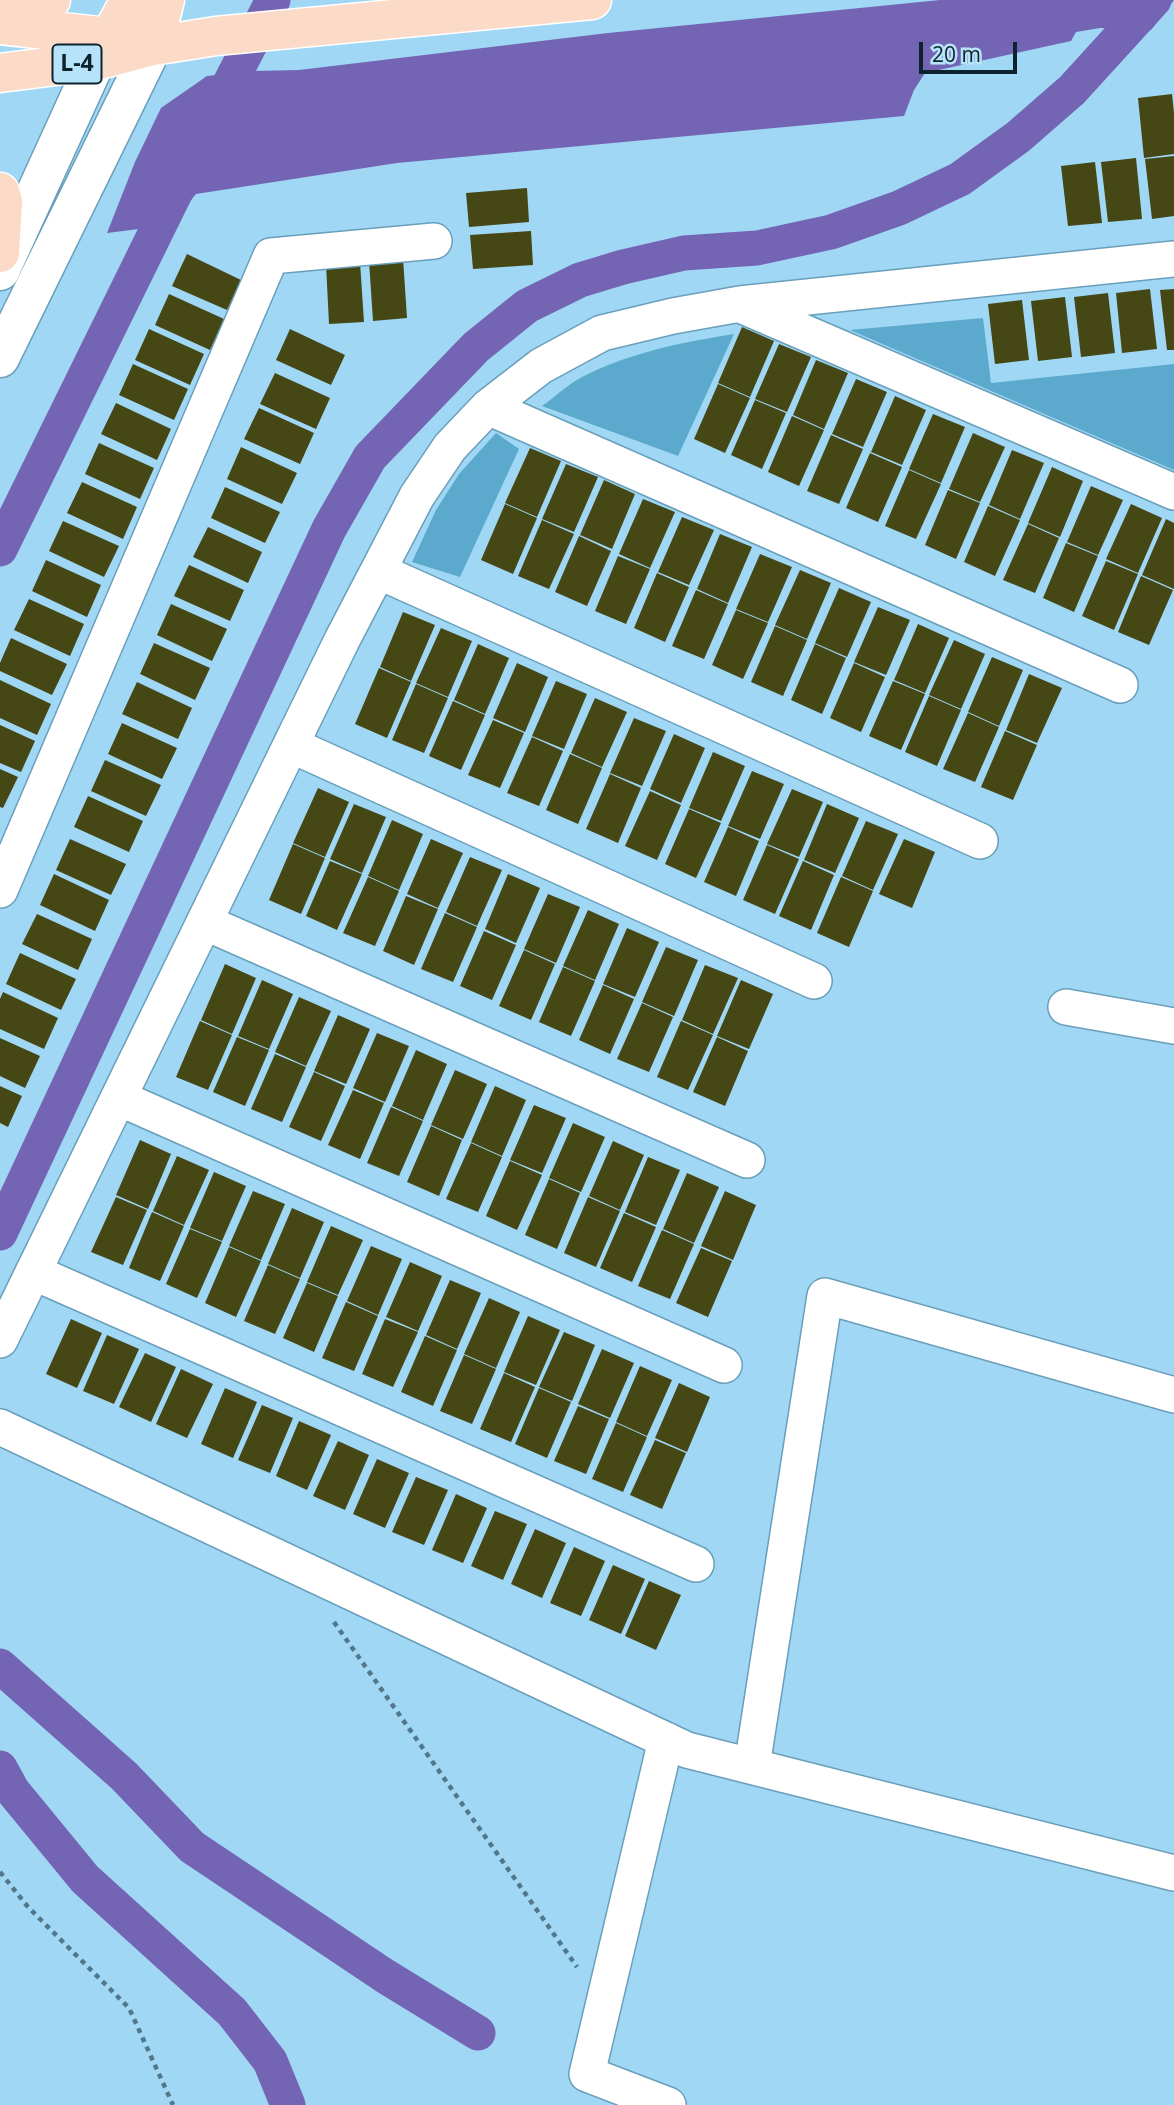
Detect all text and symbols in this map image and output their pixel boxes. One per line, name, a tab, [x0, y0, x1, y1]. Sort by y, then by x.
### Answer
scale bar	[922, 28, 1020, 72]
text: 20 m	[932, 40, 981, 68]
road number: L-4	[52, 44, 102, 83]

